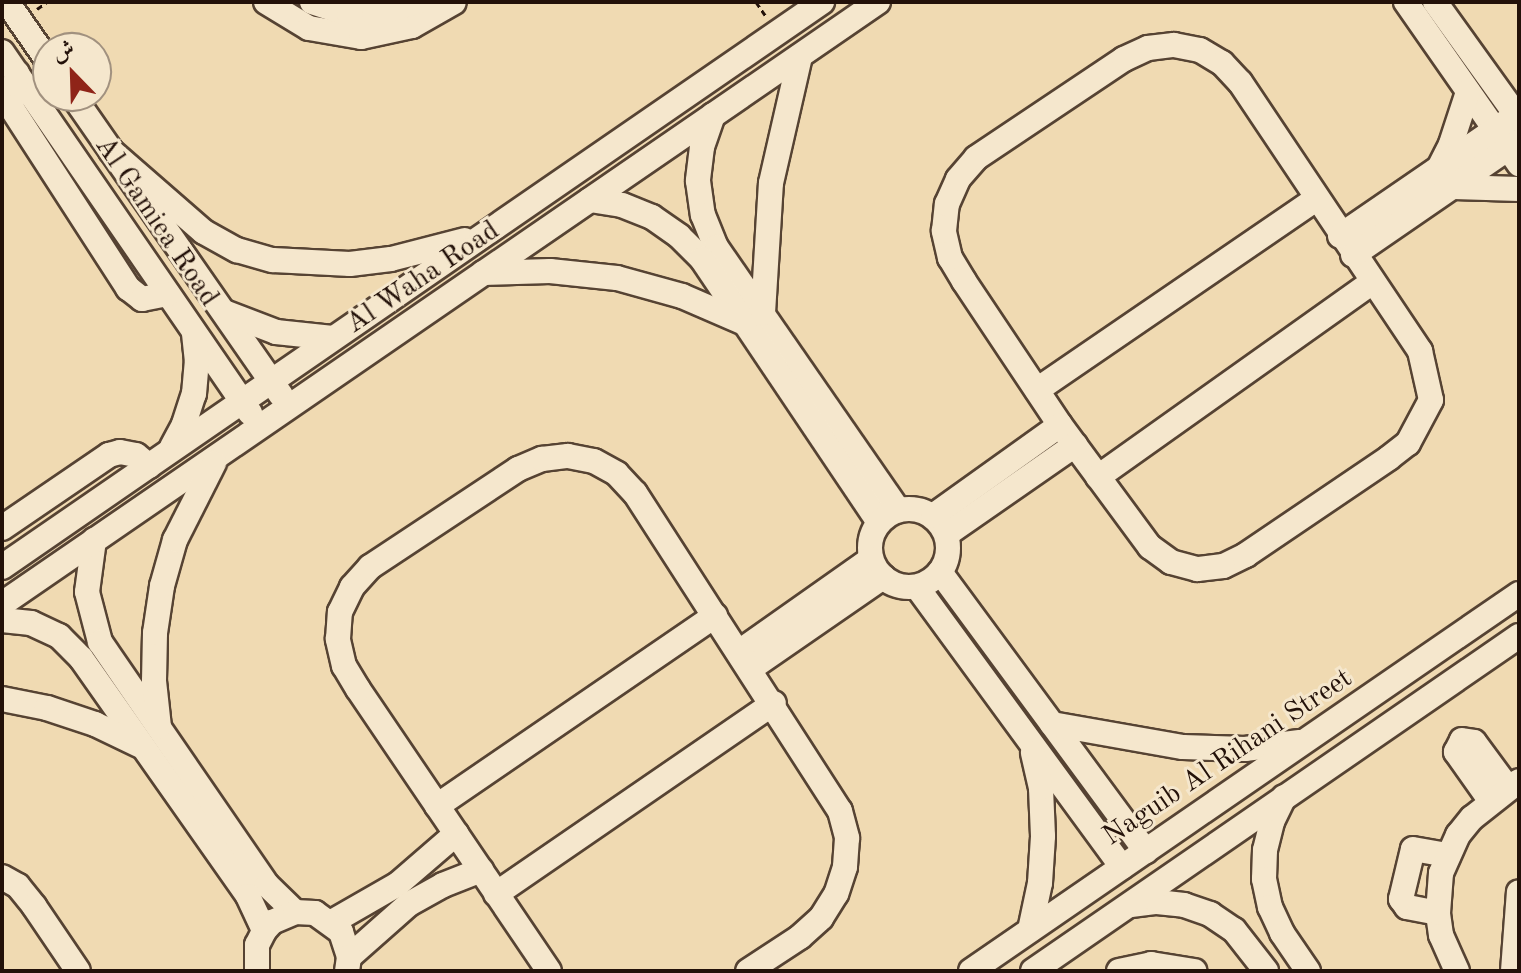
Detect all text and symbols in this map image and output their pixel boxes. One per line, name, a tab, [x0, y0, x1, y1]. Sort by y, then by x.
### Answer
north arrow	[32, 32, 112, 112]
text: ش	[49, 37, 78, 66]
street label: Al Gamiea Road	[87, 131, 225, 313]
street label: Al Waha Road	[340, 214, 506, 342]
street label: Naguib Al Rihani Street	[1097, 662, 1359, 854]

